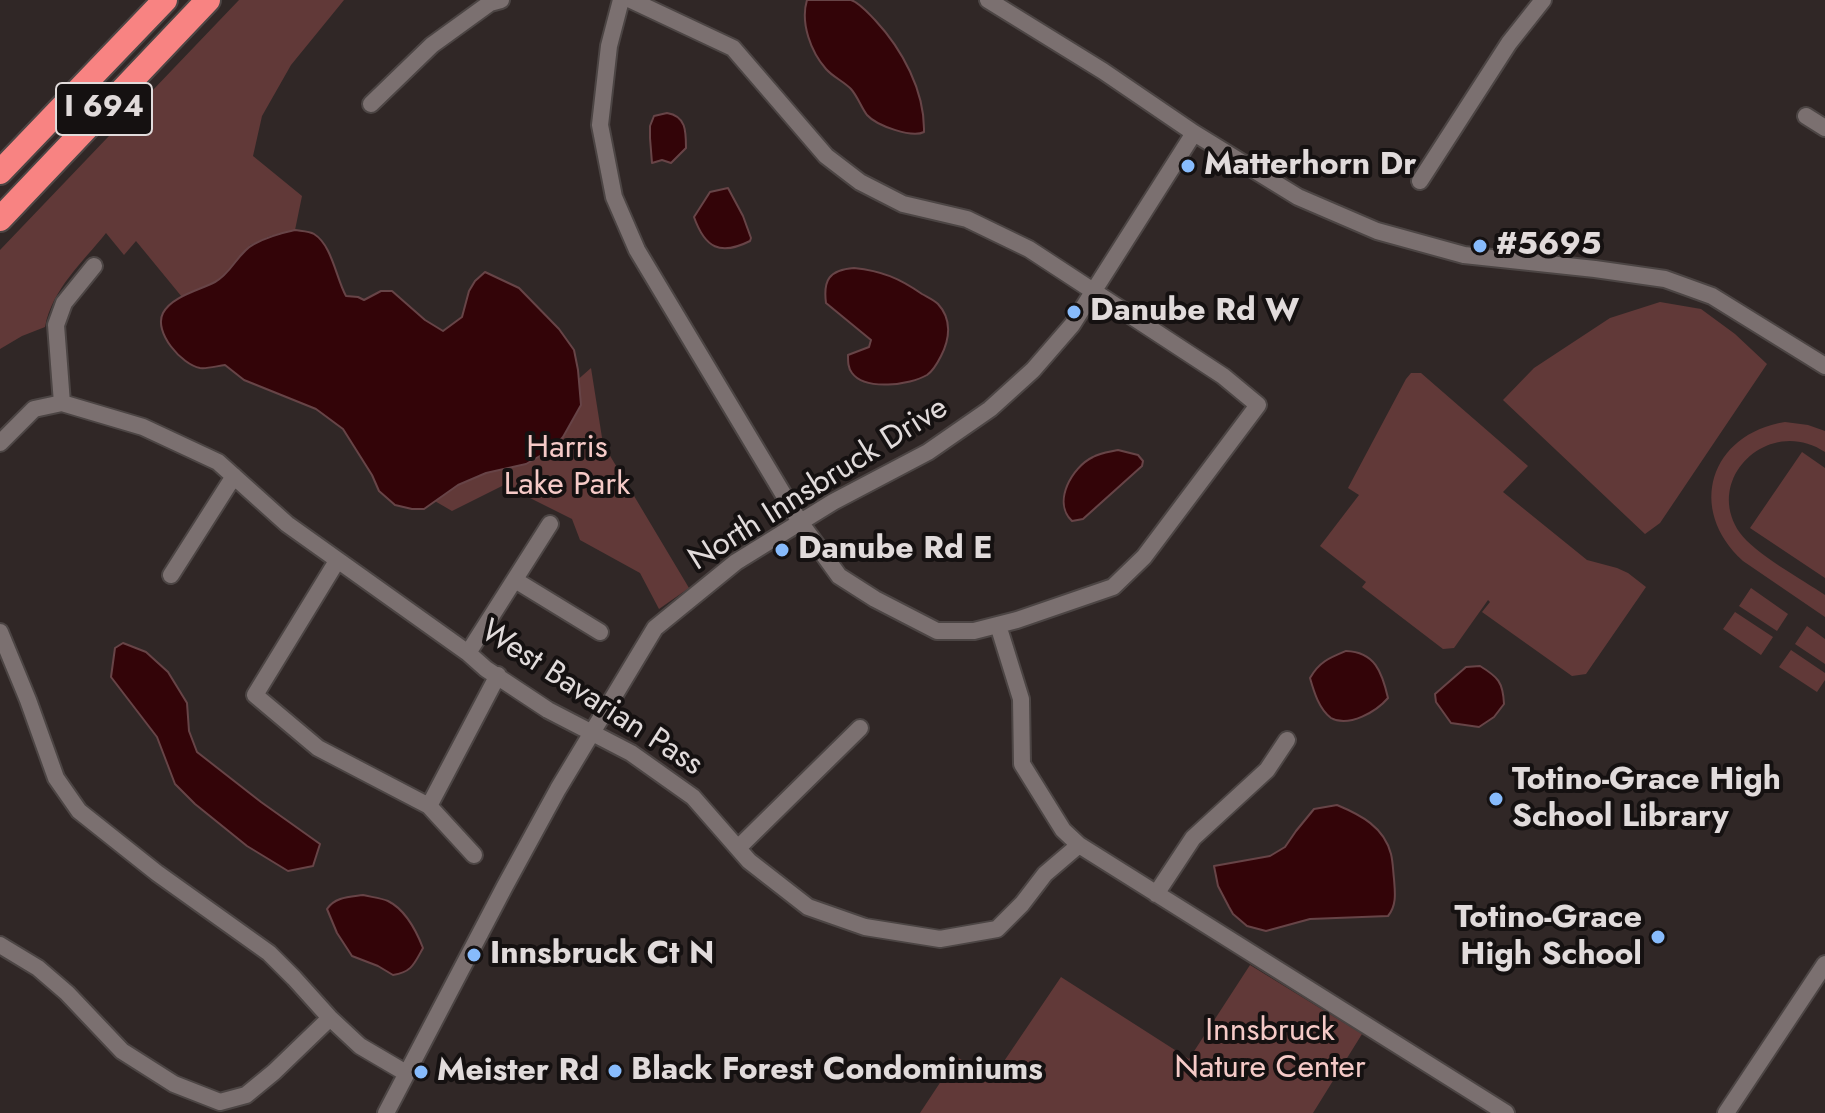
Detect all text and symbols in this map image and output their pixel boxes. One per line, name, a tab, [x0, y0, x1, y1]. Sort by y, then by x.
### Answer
road number: I 694	[56, 83, 152, 135]
place label: Matterhorn Dr	[1204, 147, 1416, 185]
marker: Matterhorn Dr	[1179, 157, 1197, 175]
place label: #5695	[1496, 227, 1601, 265]
marker: #5695	[1471, 237, 1489, 255]
place label: Danube Rd W	[1090, 293, 1299, 331]
marker: Danube Rd W	[1065, 303, 1083, 321]
street label: North Innsbruck Drive	[683, 390, 955, 580]
park label: Harris Lake Park	[504, 430, 630, 505]
place label: Danube Rd E	[798, 531, 993, 569]
marker: Danube Rd E	[773, 541, 791, 559]
street label: West Bavarian Pass	[473, 613, 709, 785]
place label: Totino-Grace High School Library	[1512, 762, 1781, 837]
marker: Totino-Grace High School Library	[1487, 790, 1505, 808]
place label: Totino-Grace High School	[1454, 900, 1642, 975]
marker: Totino-Grace High School	[1649, 928, 1667, 946]
place label: Innsbruck Ct N	[490, 936, 714, 974]
marker: Innsbruck Ct N	[465, 946, 483, 964]
park label: Innsbruck Nature Center	[1174, 1013, 1366, 1088]
place label: Black Forest Condominiums	[631, 1052, 1043, 1090]
place label: Meister Rd	[437, 1053, 599, 1091]
marker: Black Forest Condominiums	[606, 1062, 624, 1080]
marker: Meister Rd	[412, 1063, 430, 1081]

